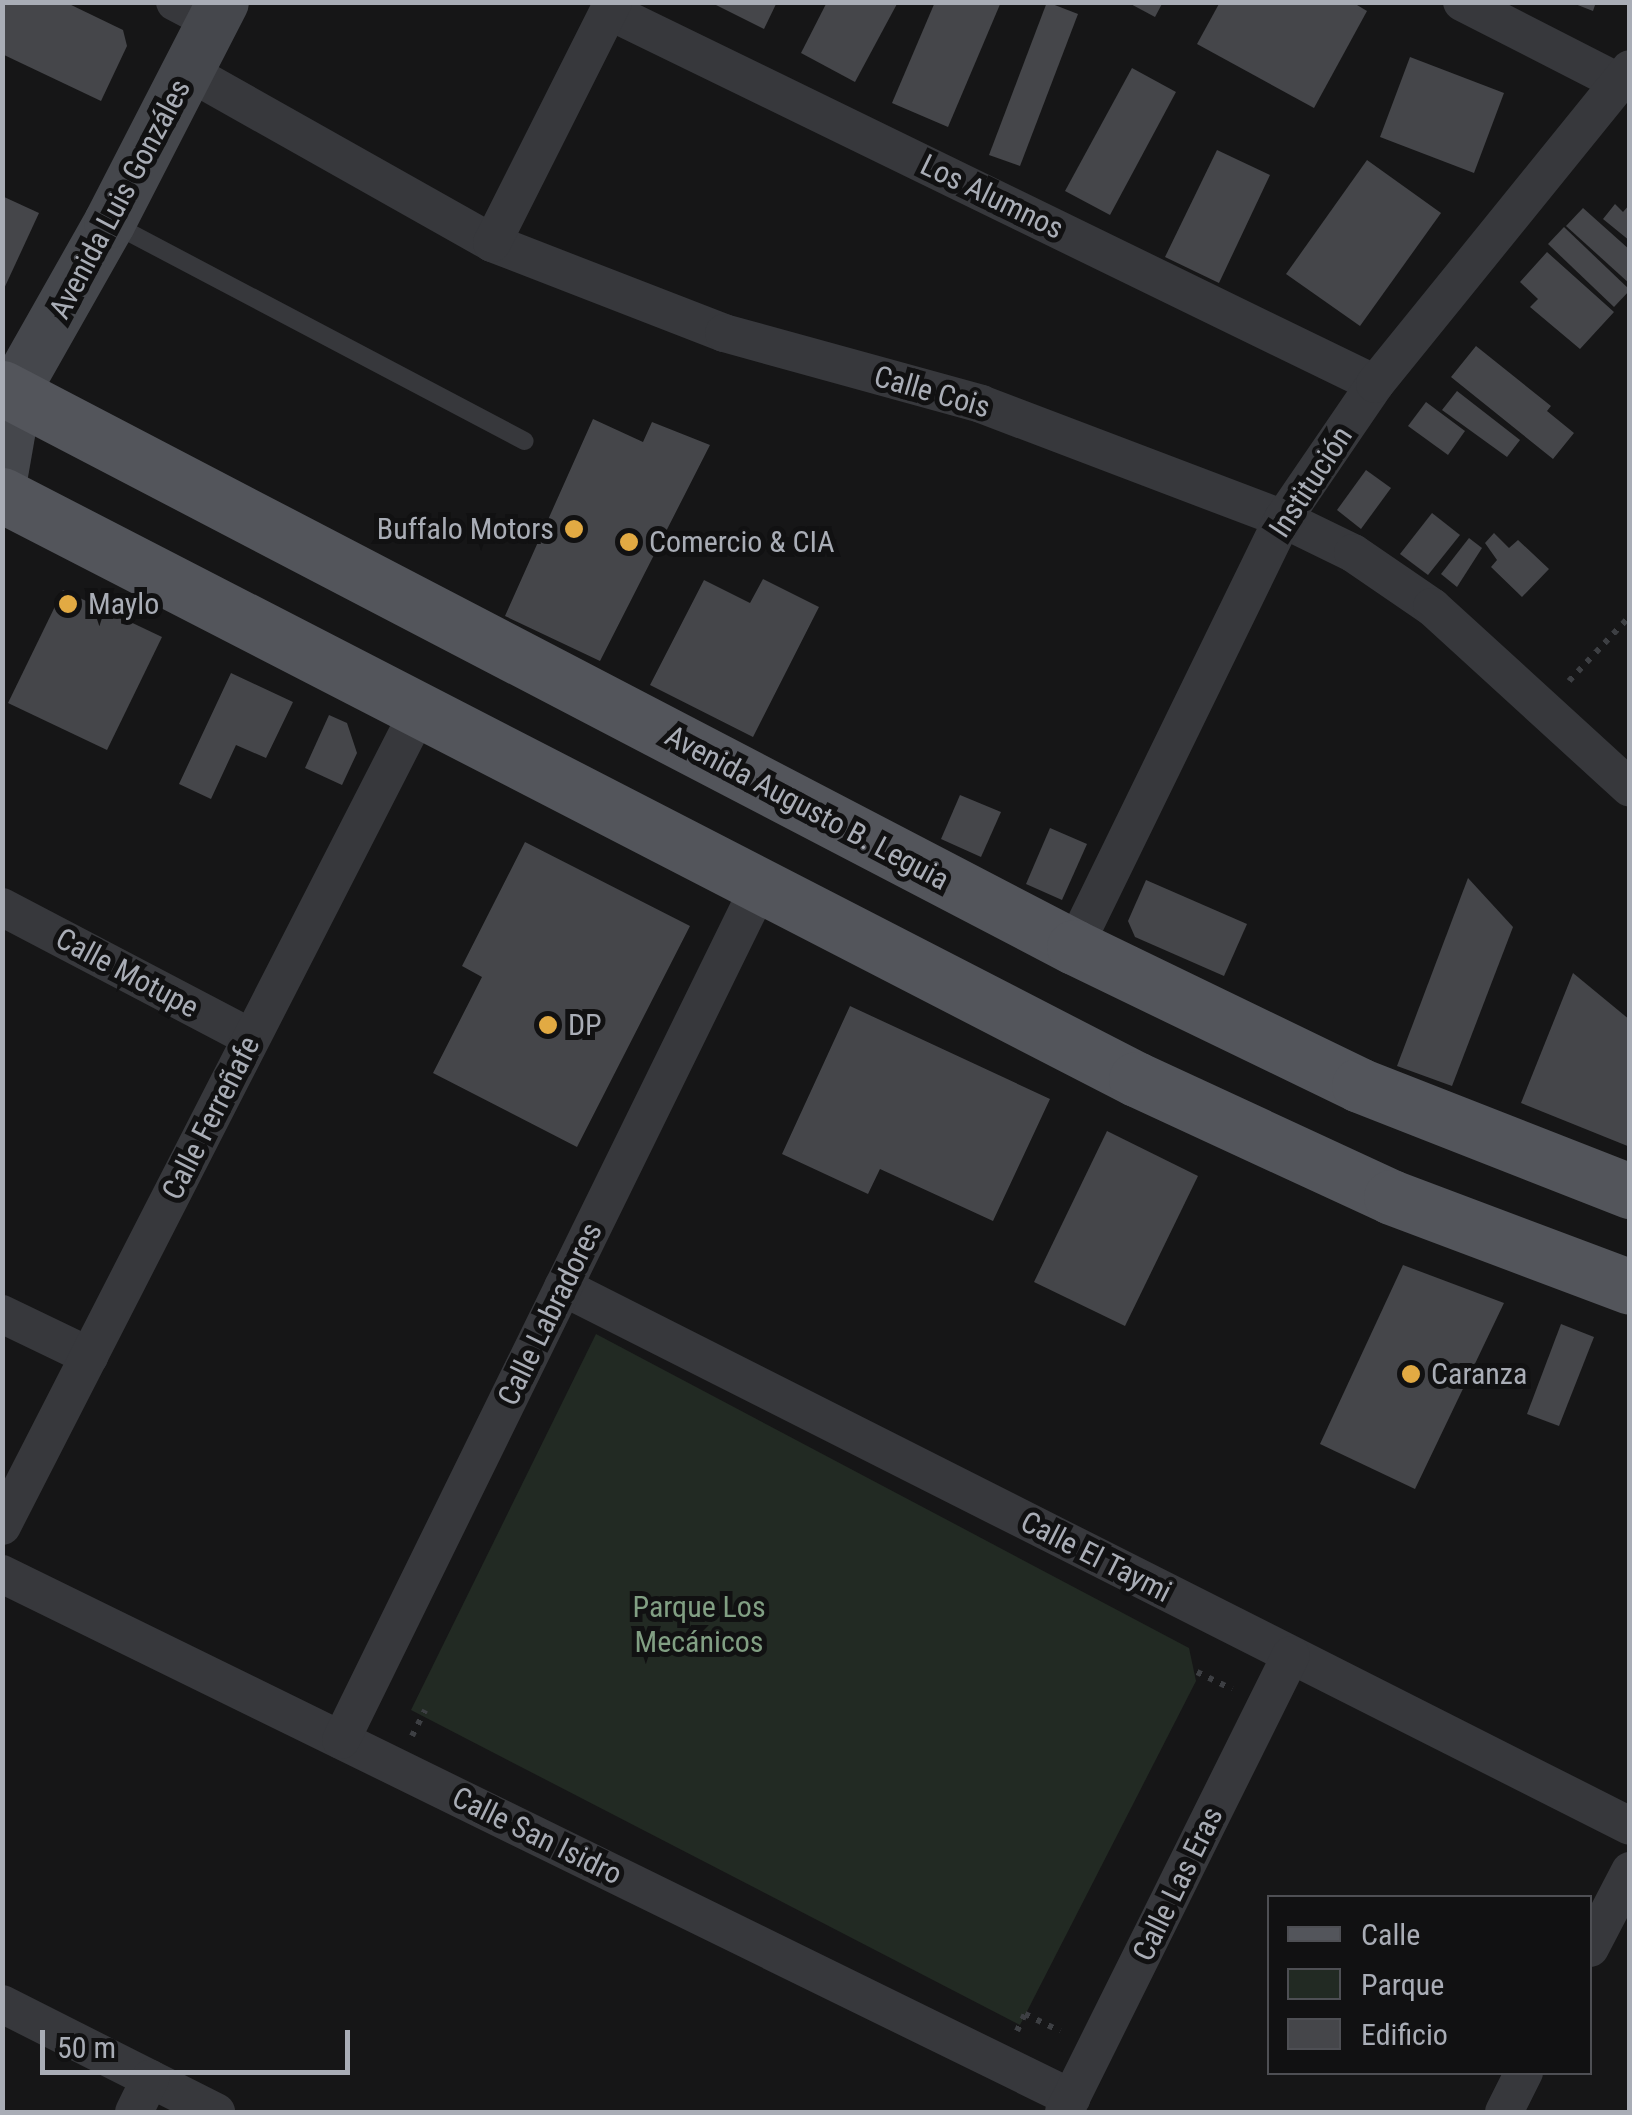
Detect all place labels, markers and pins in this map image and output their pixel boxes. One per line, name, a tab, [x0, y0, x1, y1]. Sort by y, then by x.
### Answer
place label: Buffalo Motors	[377, 511, 554, 547]
marker: Buffalo Motors	[563, 518, 585, 540]
place label: Comercio & CIA	[649, 524, 835, 560]
marker: Comercio & CIA	[618, 531, 640, 553]
place label: Maylo	[88, 586, 159, 622]
marker: Maylo	[57, 593, 79, 615]
place label: DP	[568, 1007, 602, 1043]
marker: DP	[537, 1014, 559, 1036]
place label: Caranza	[1431, 1356, 1527, 1392]
marker: Caranza	[1400, 1363, 1422, 1385]

